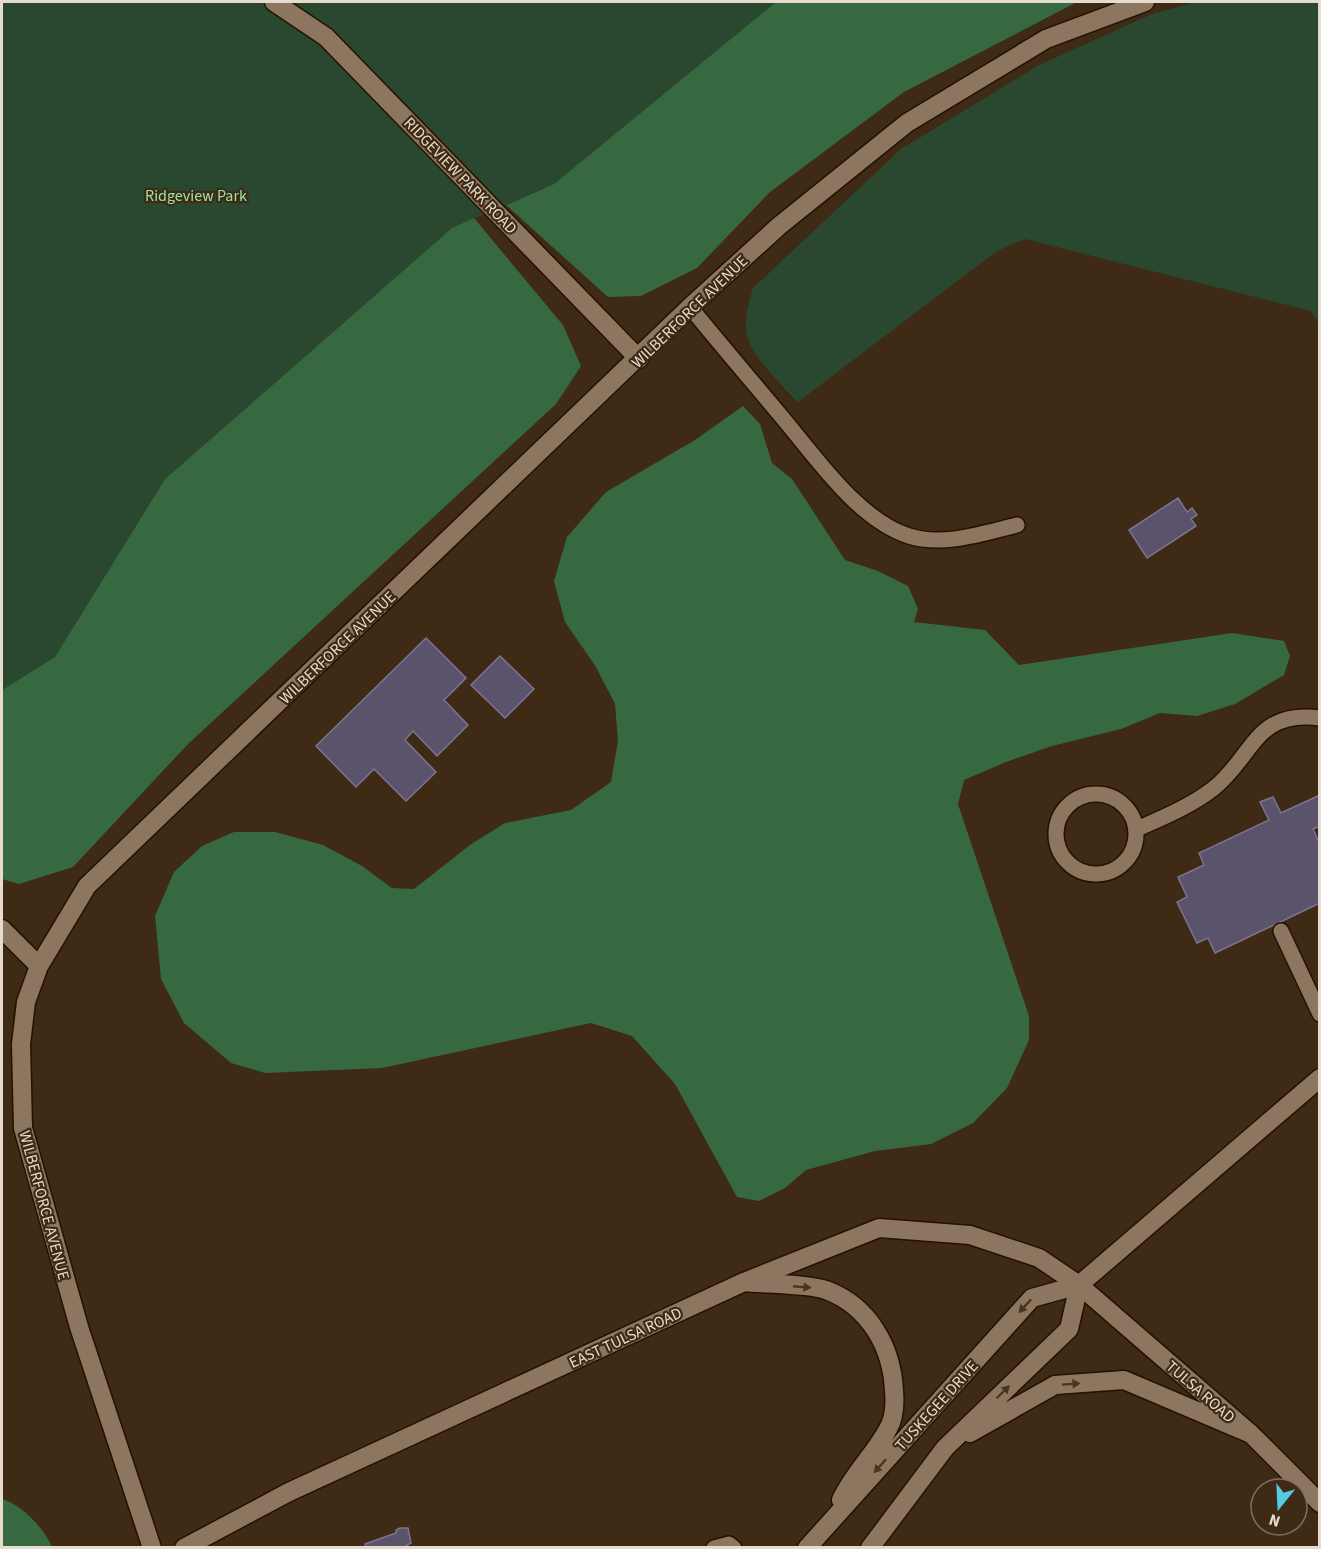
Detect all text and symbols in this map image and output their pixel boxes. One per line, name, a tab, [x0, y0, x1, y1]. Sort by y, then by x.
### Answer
street label: RIDGEVIEW PARK ROAD	[399, 112, 522, 239]
park label: Ridgeview Park	[145, 185, 247, 207]
street label: WILBERFORCE AVENUE	[627, 250, 753, 373]
street label: WILBERFORCE AVENUE	[275, 586, 401, 709]
street label: WILBERFORCE AVENUE	[13, 1128, 75, 1282]
one-way arrow	[792, 1282, 811, 1292]
one-way arrow	[1018, 1298, 1032, 1313]
street label: EAST TULSA ROAD	[566, 1302, 685, 1374]
street label: TUSKEGEE DRIVE	[890, 1356, 983, 1456]
street label: TULSA ROAD	[1161, 1356, 1240, 1428]
one-way arrow	[1061, 1379, 1080, 1389]
one-way arrow	[996, 1385, 1010, 1399]
one-way arrow	[874, 1458, 887, 1473]
north arrow	[1249, 1477, 1309, 1537]
text: N	[1266, 1508, 1283, 1532]

